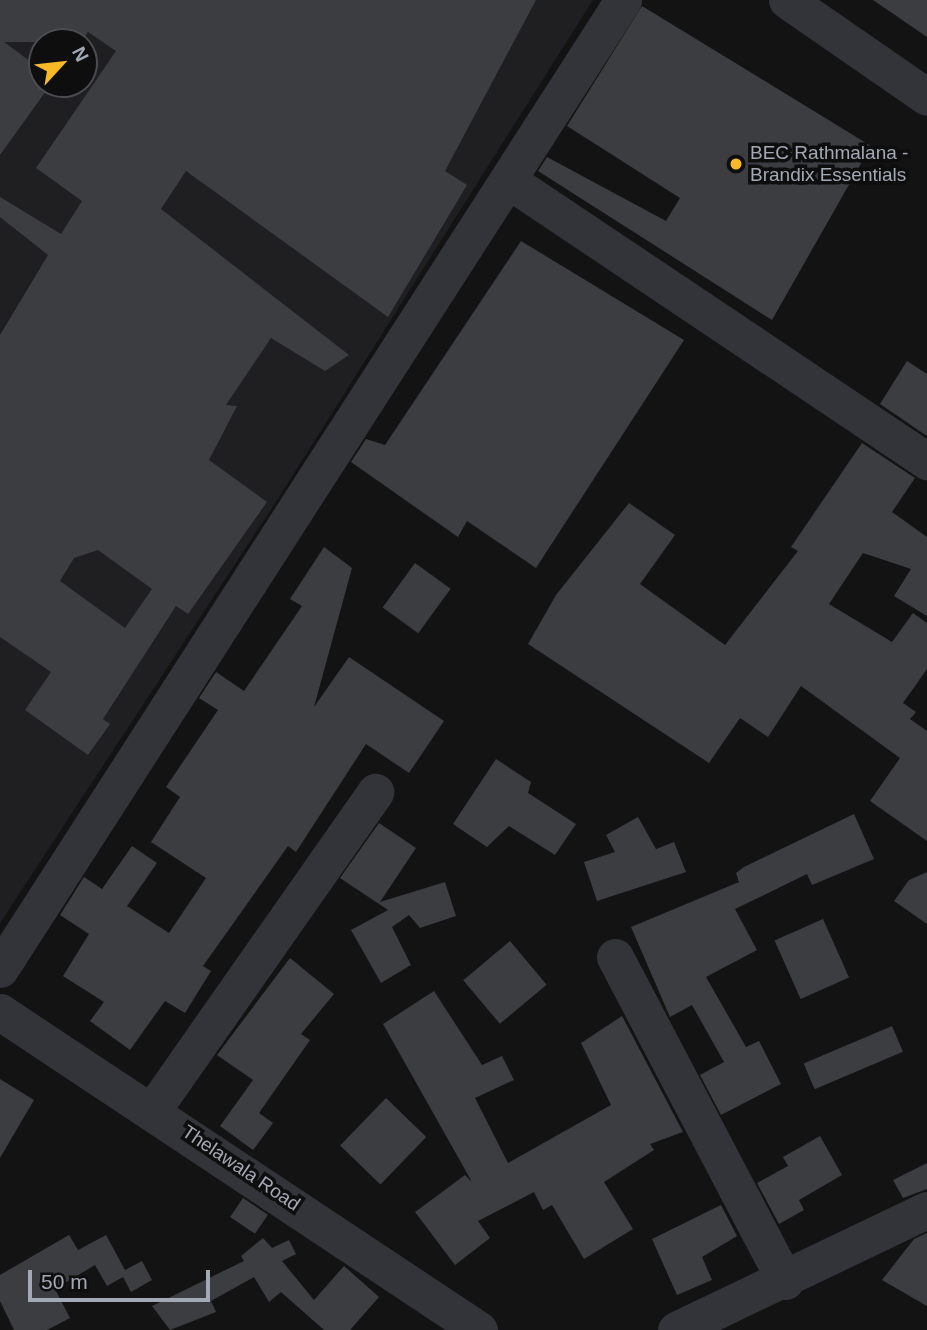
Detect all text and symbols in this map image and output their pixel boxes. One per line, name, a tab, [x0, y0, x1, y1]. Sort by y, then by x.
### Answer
north arrow	[28, 28, 98, 98]
text: N	[68, 43, 93, 65]
place label: BEC Rathmalana - Brandix Essentials	[750, 142, 908, 186]
marker: BEC Rathmalana - Brandix Essentials	[728, 156, 744, 172]
street label: Thelawala Road	[178, 1120, 304, 1216]
scale bar	[32, 1256, 214, 1300]
text: 50 m	[41, 1270, 88, 1293]

